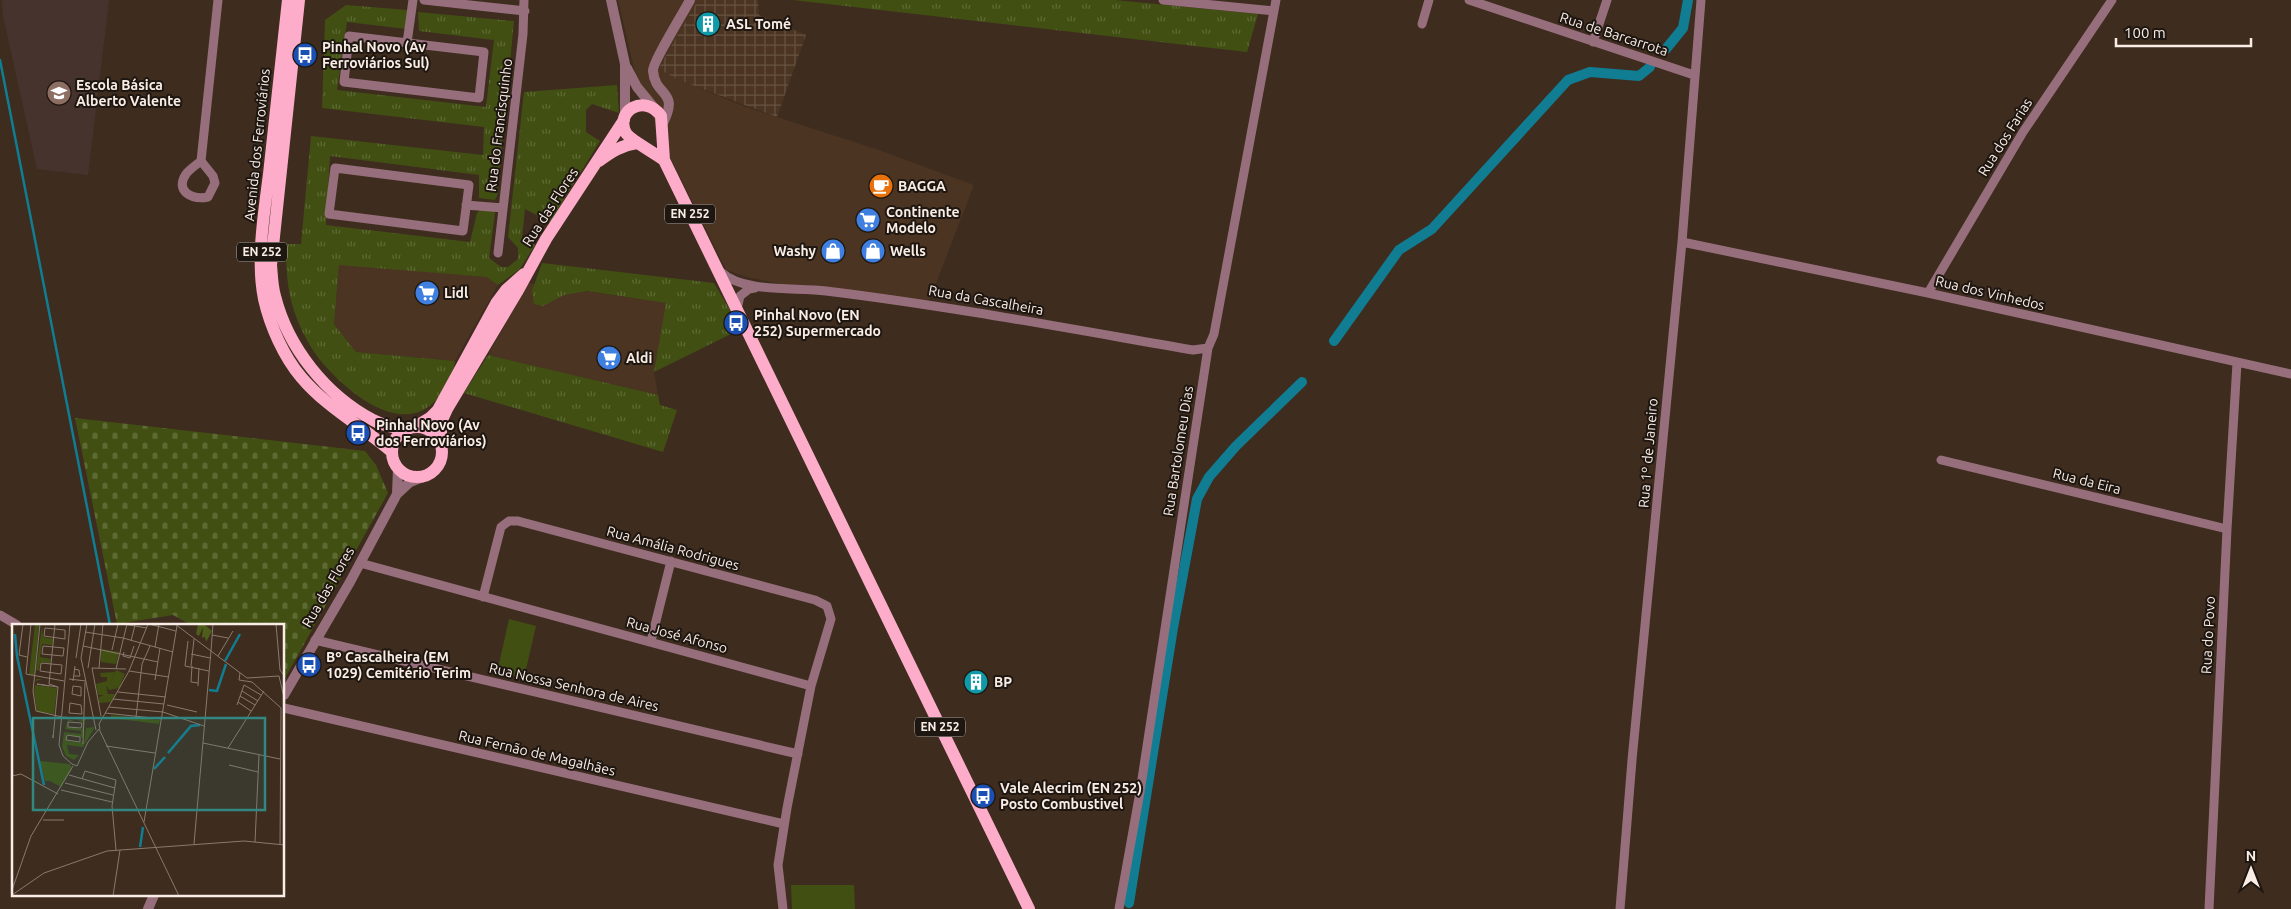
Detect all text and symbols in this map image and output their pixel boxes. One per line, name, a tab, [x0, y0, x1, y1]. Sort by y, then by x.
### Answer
street label: Rua de Barcarrota	[1558, 9, 1670, 59]
building icon: ASL Tomé	[695, 11, 721, 37]
scale bar	[2116, 15, 2251, 47]
place label: ASL Tomé	[726, 16, 791, 32]
text: 100 m	[2124, 24, 2166, 41]
place label: Pinhal Novo (Av Ferroviários Sul)	[322, 39, 429, 71]
bus stop icon: Pinhal Novo (Av Ferroviários Sul)	[292, 42, 318, 68]
street label: Rua do Francisquinho	[483, 57, 515, 193]
street label: Avenida dos Ferroviários	[241, 68, 273, 222]
place label: Escola Básica Alberto Valente	[76, 77, 181, 109]
school or university icon: Escola Básica Alberto Valente	[46, 80, 72, 106]
street label: Rua dos Farias	[1975, 95, 2035, 179]
street label: Rua das Flores	[519, 165, 581, 249]
cafe icon: BAGGA	[868, 173, 894, 199]
place label: BAGGA	[898, 178, 946, 194]
road number: EN 252	[665, 204, 715, 223]
place label: Continente Modelo	[886, 204, 960, 236]
supermarket icon: Continente Modelo	[855, 207, 881, 233]
shop icon: Washy	[820, 238, 846, 264]
shop icon: Wells	[860, 238, 886, 264]
road number: EN 252	[237, 242, 287, 262]
place label: Washy	[774, 243, 817, 259]
place label: Wells	[890, 243, 926, 259]
street label: Rua dos Vinhedos	[1934, 273, 2046, 313]
supermarket icon: Lidl	[414, 280, 440, 306]
street label: Rua da Cascalheira	[927, 282, 1045, 318]
place label: Lidl	[444, 285, 468, 301]
place label: Pinhal Novo (EN 252) Supermercado	[754, 307, 881, 339]
bus stop icon: Pinhal Novo (EN 252) Supermercado	[723, 310, 749, 336]
supermarket icon: Aldi	[596, 345, 622, 371]
place label: Aldi	[626, 350, 652, 366]
street label: Rua Bartolomeu Dias	[1160, 385, 1196, 517]
street label: Rua 1º de Janeiro	[1635, 397, 1661, 509]
place label: Pinhal Novo (Av dos Ferroviários)	[376, 417, 487, 449]
bus stop icon: Pinhal Novo (Av dos Ferroviários)	[345, 420, 371, 446]
street label: Rua da Eira	[2051, 465, 2123, 497]
street label: Rua Amália Rodrigues	[605, 523, 741, 573]
street label: Rua das Flores	[299, 544, 357, 630]
street label: Rua do Povo	[2198, 596, 2218, 674]
street label: Rua José Afonso	[625, 614, 729, 656]
inset map	[12, 624, 285, 896]
place label: Bº Cascalheira (EM 1029) Cemitério Terim	[326, 649, 471, 681]
bus stop icon: Bº Cascalheira (EM 1029) Cemitério Terim	[296, 652, 322, 678]
street label: Rua Nossa Senhora de Aires	[488, 660, 660, 714]
building icon: BP	[963, 669, 989, 695]
place label: BP	[994, 674, 1012, 690]
road number: EN 252	[915, 718, 965, 736]
street label: Rua Fernão de Magalhães	[457, 727, 617, 779]
place label: Vale Alecrim (EN 252) Posto Combustivel	[1000, 780, 1142, 812]
bus stop icon: Vale Alecrim (EN 252) Posto Combustivel	[970, 783, 996, 809]
north arrow	[2226, 844, 2276, 894]
text: N	[2246, 848, 2256, 864]

